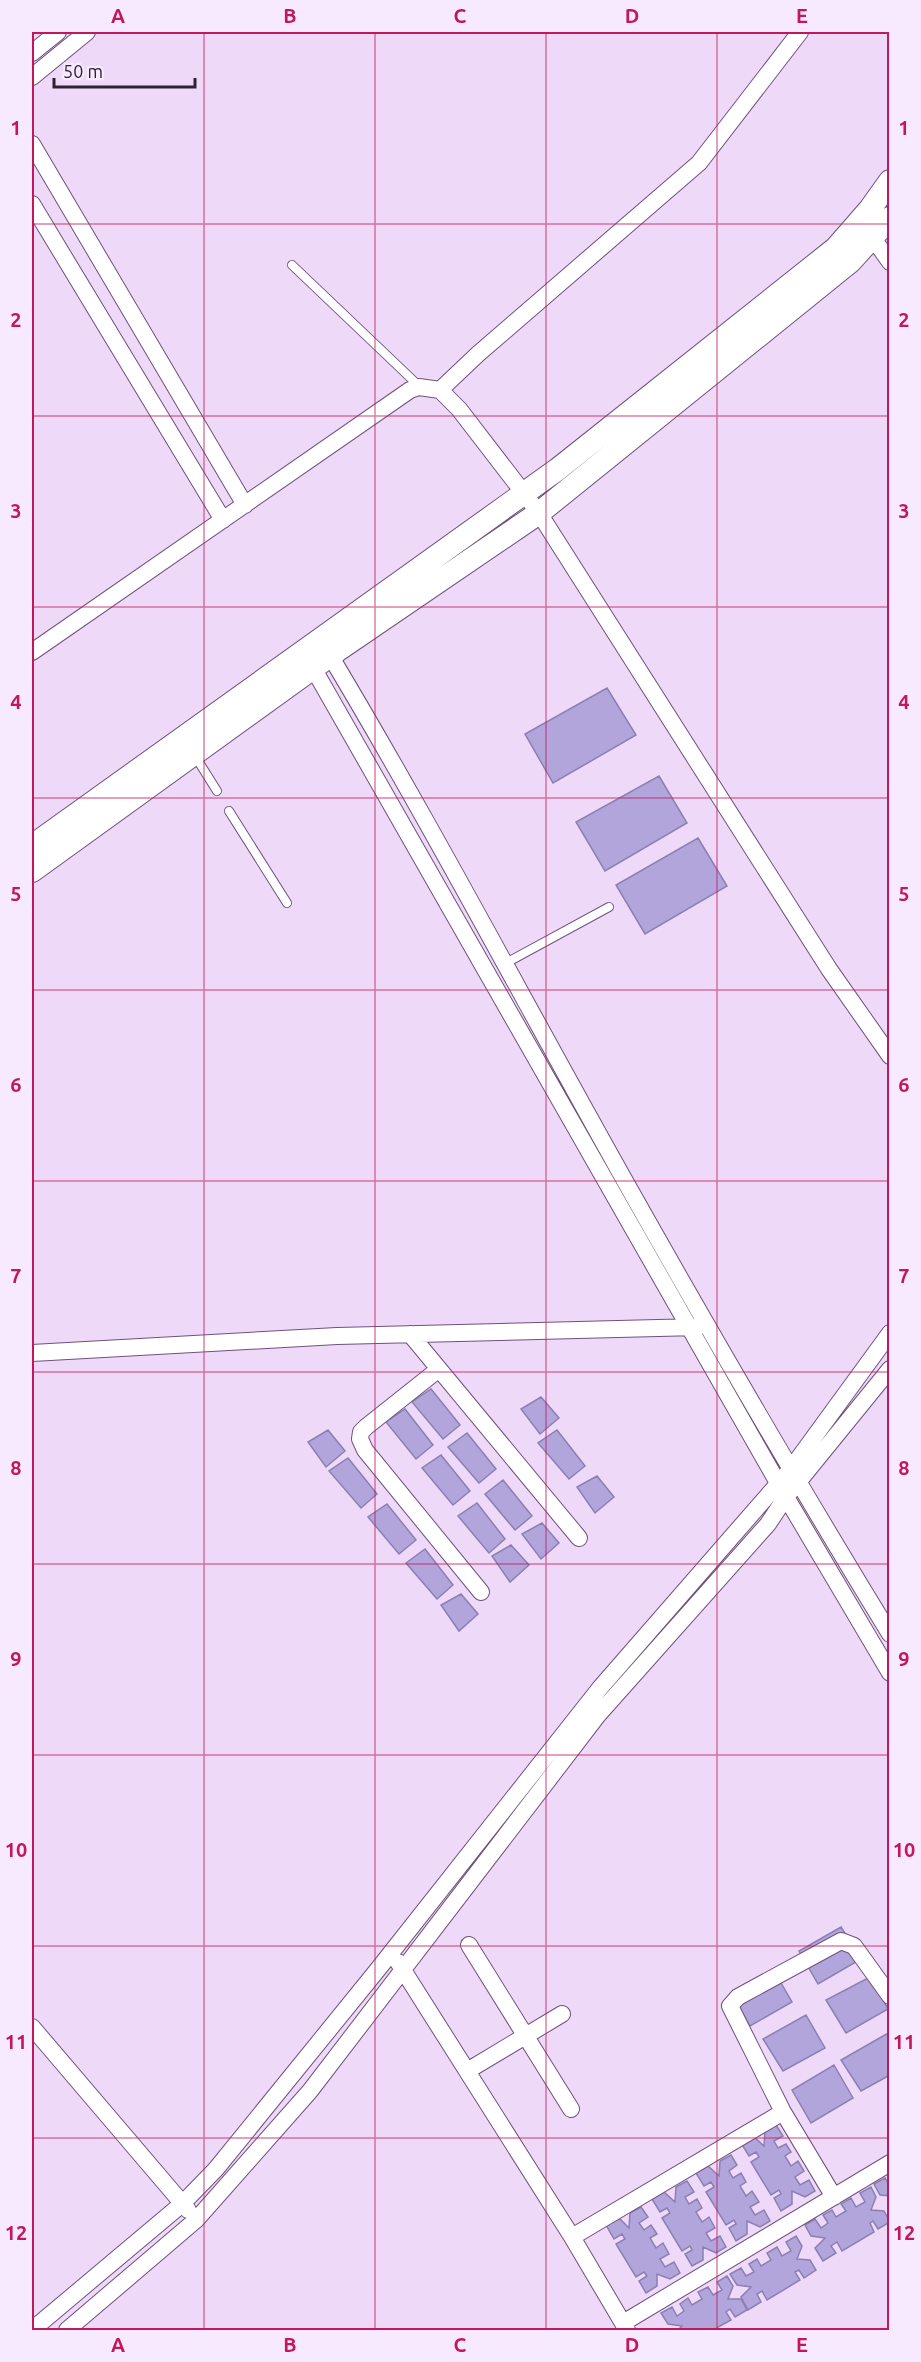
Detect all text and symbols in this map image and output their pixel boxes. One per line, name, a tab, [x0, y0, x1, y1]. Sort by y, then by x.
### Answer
text: A	[111, 4, 125, 27]
text: B	[283, 4, 297, 27]
text: C	[454, 4, 467, 27]
text: D	[625, 4, 639, 27]
text: E	[796, 4, 808, 27]
scale bar	[54, 51, 195, 89]
text: 50 m	[63, 61, 103, 81]
text: 1	[10, 116, 22, 139]
text: 1	[898, 116, 910, 139]
text: 2	[10, 308, 22, 331]
text: 2	[898, 308, 910, 331]
text: 3	[10, 499, 22, 522]
text: 3	[898, 499, 910, 522]
text: 4	[10, 690, 22, 713]
text: 4	[898, 690, 910, 713]
text: 5	[10, 882, 22, 905]
text: 5	[898, 882, 910, 905]
text: 6	[10, 1073, 22, 1096]
text: 6	[898, 1073, 910, 1096]
text: 7	[10, 1264, 22, 1287]
text: 7	[898, 1264, 910, 1287]
text: 8	[10, 1456, 22, 1479]
text: 8	[898, 1456, 910, 1479]
text: 9	[10, 1647, 22, 1670]
text: 9	[898, 1647, 910, 1670]
text: 10	[5, 1838, 27, 1861]
text: 10	[893, 1838, 915, 1861]
text: 11	[5, 2030, 27, 2053]
text: 11	[893, 2030, 915, 2053]
text: 12	[5, 2221, 27, 2244]
text: 12	[893, 2221, 915, 2244]
text: A	[111, 2333, 125, 2356]
text: B	[283, 2333, 297, 2356]
text: C	[454, 2333, 467, 2356]
text: D	[625, 2333, 639, 2356]
text: E	[796, 2333, 808, 2356]

